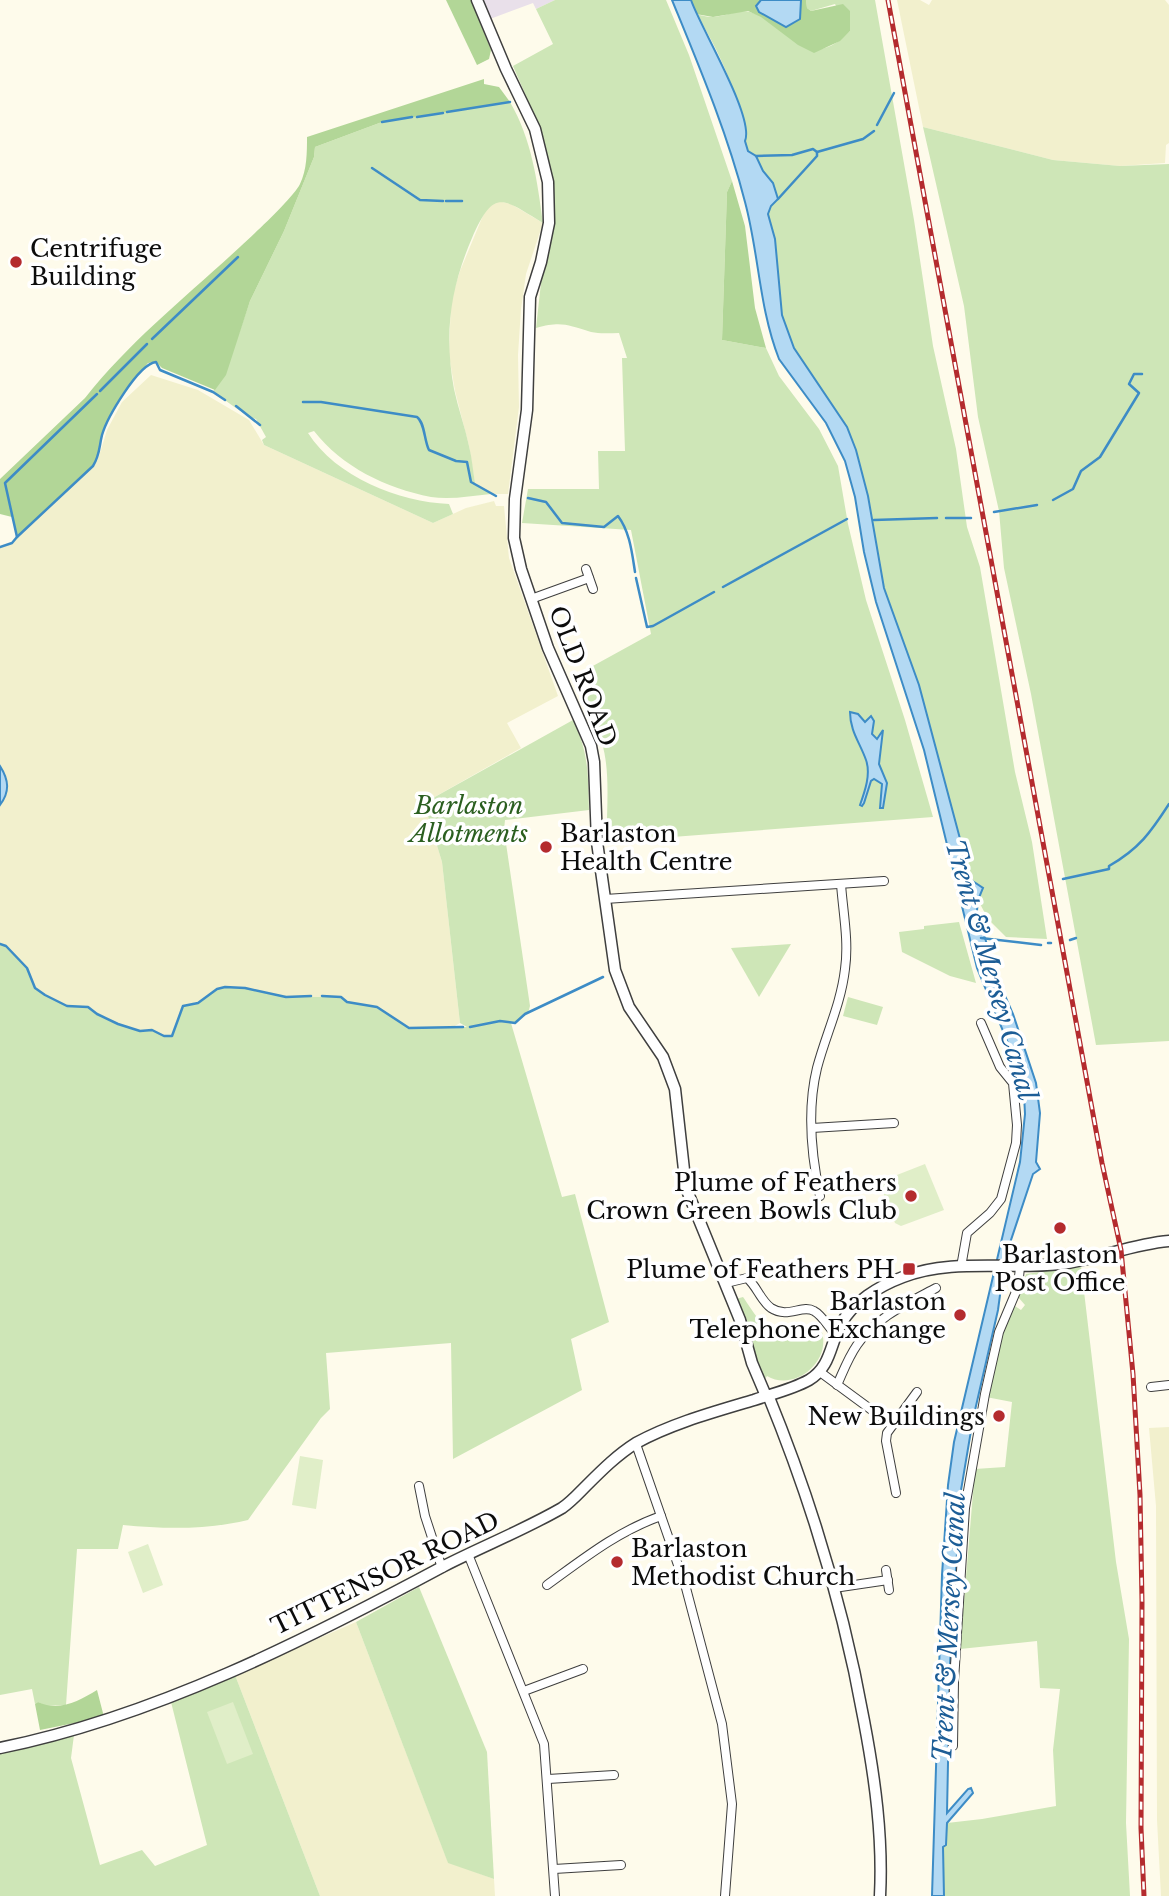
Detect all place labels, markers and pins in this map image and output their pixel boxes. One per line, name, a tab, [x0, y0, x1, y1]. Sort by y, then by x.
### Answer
place label: Centrifuge Building	[30, 234, 162, 291]
marker: Centrifuge Building	[8, 254, 24, 270]
place label: Barlaston Health Centre	[560, 819, 732, 876]
marker: Barlaston Health Centre	[538, 839, 554, 855]
place label: Plume of Feathers Crown Green Bowls Club	[586, 1168, 897, 1225]
marker: Plume of Feathers Crown Green Bowls Club	[903, 1188, 919, 1204]
marker: Barlaston Post Office	[1052, 1220, 1068, 1236]
place label: Barlaston Post Office	[995, 1240, 1126, 1297]
place label: Plume of Feathers PH	[626, 1255, 895, 1284]
marker: Plume of Feathers PH	[901, 1261, 917, 1277]
place label: Barlaston Telephone Exchange	[690, 1287, 946, 1344]
marker: Barlaston Telephone Exchange	[952, 1307, 968, 1323]
place label: New Buildings	[807, 1402, 985, 1431]
marker: New Buildings	[991, 1408, 1007, 1424]
place label: Barlaston Methodist Church	[631, 1534, 855, 1591]
marker: Barlaston Methodist Church	[609, 1554, 625, 1570]

